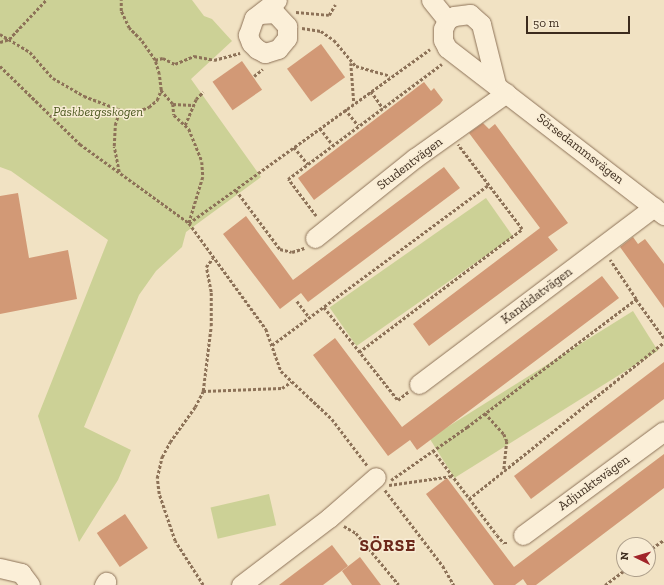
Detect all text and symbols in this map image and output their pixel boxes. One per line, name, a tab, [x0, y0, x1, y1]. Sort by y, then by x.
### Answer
scale bar	[528, 8, 632, 34]
text: 50 m	[533, 16, 559, 30]
park label: Påskbergsskogen	[53, 104, 143, 120]
street label: Sörsedammsvägen	[533, 110, 627, 188]
street label: Studentvägen	[374, 134, 446, 194]
street label: Kandidatvägen	[498, 264, 576, 328]
street label: Adjunktsvägen	[555, 452, 633, 514]
district label: SÖRSE	[360, 536, 416, 556]
north arrow	[616, 537, 656, 577]
text: N	[618, 551, 631, 561]

